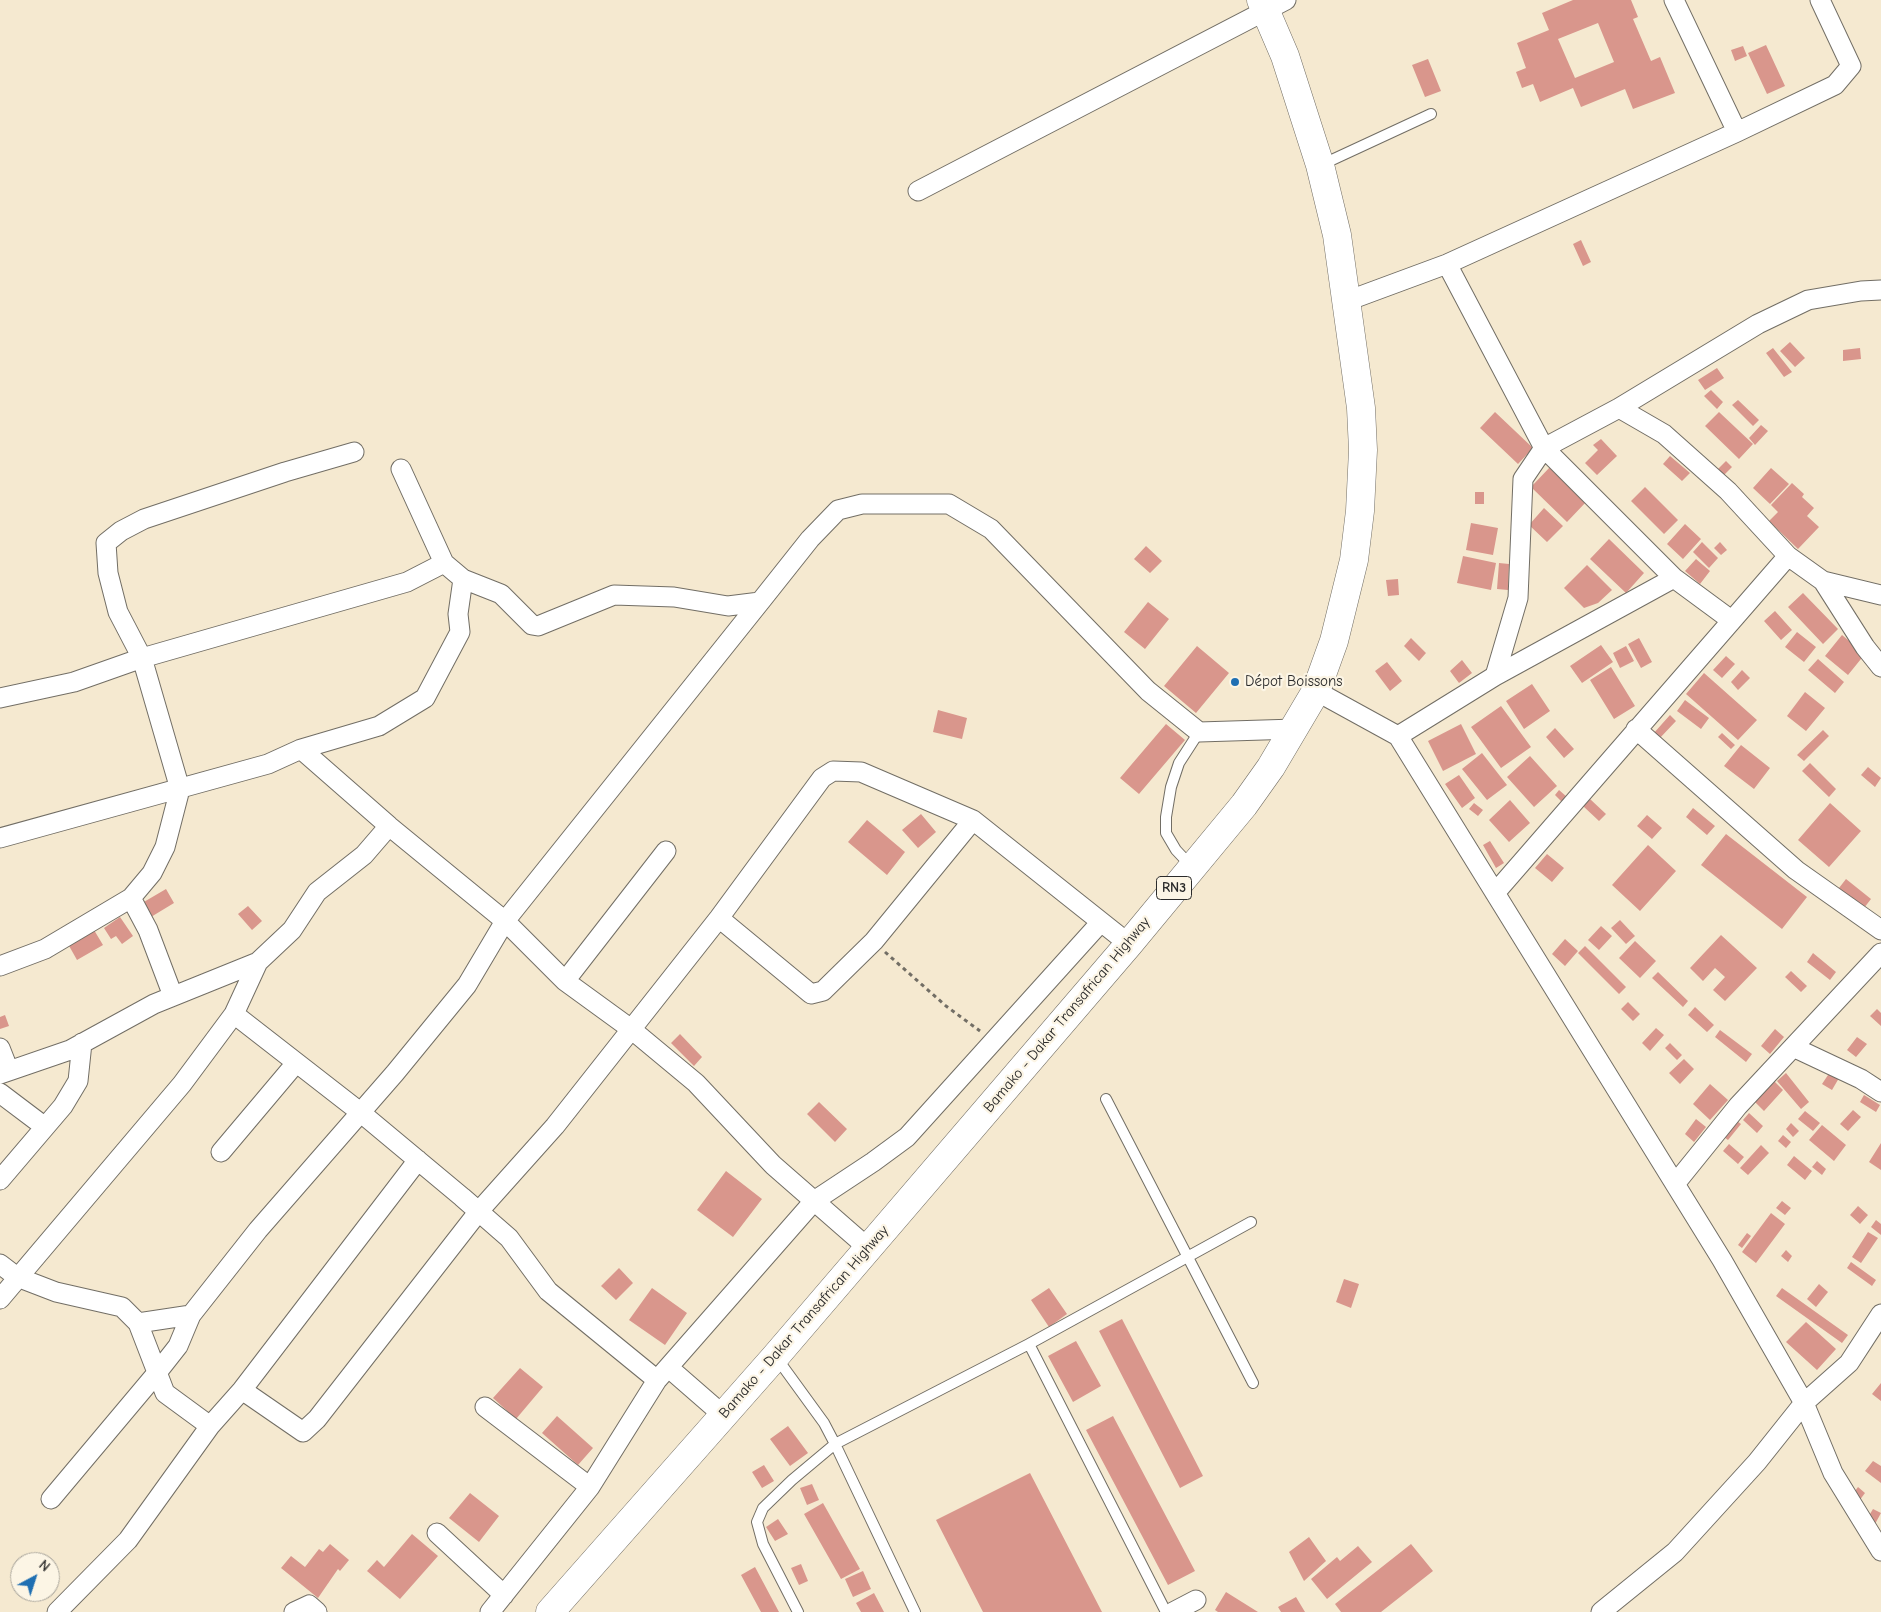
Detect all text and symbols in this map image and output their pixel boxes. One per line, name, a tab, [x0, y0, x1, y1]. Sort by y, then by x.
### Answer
place label: Dépot Boissons	[1245, 673, 1343, 691]
marker: Dépot Boissons	[1229, 676, 1241, 688]
road number: RN3	[1156, 876, 1192, 900]
street label: Bamako - Dakar Transafrican Highway	[980, 914, 1154, 1116]
street label: Bamako - Dakar Transafrican Highway	[715, 1222, 893, 1422]
north arrow	[10, 1552, 60, 1602]
text: N	[35, 1556, 53, 1575]

